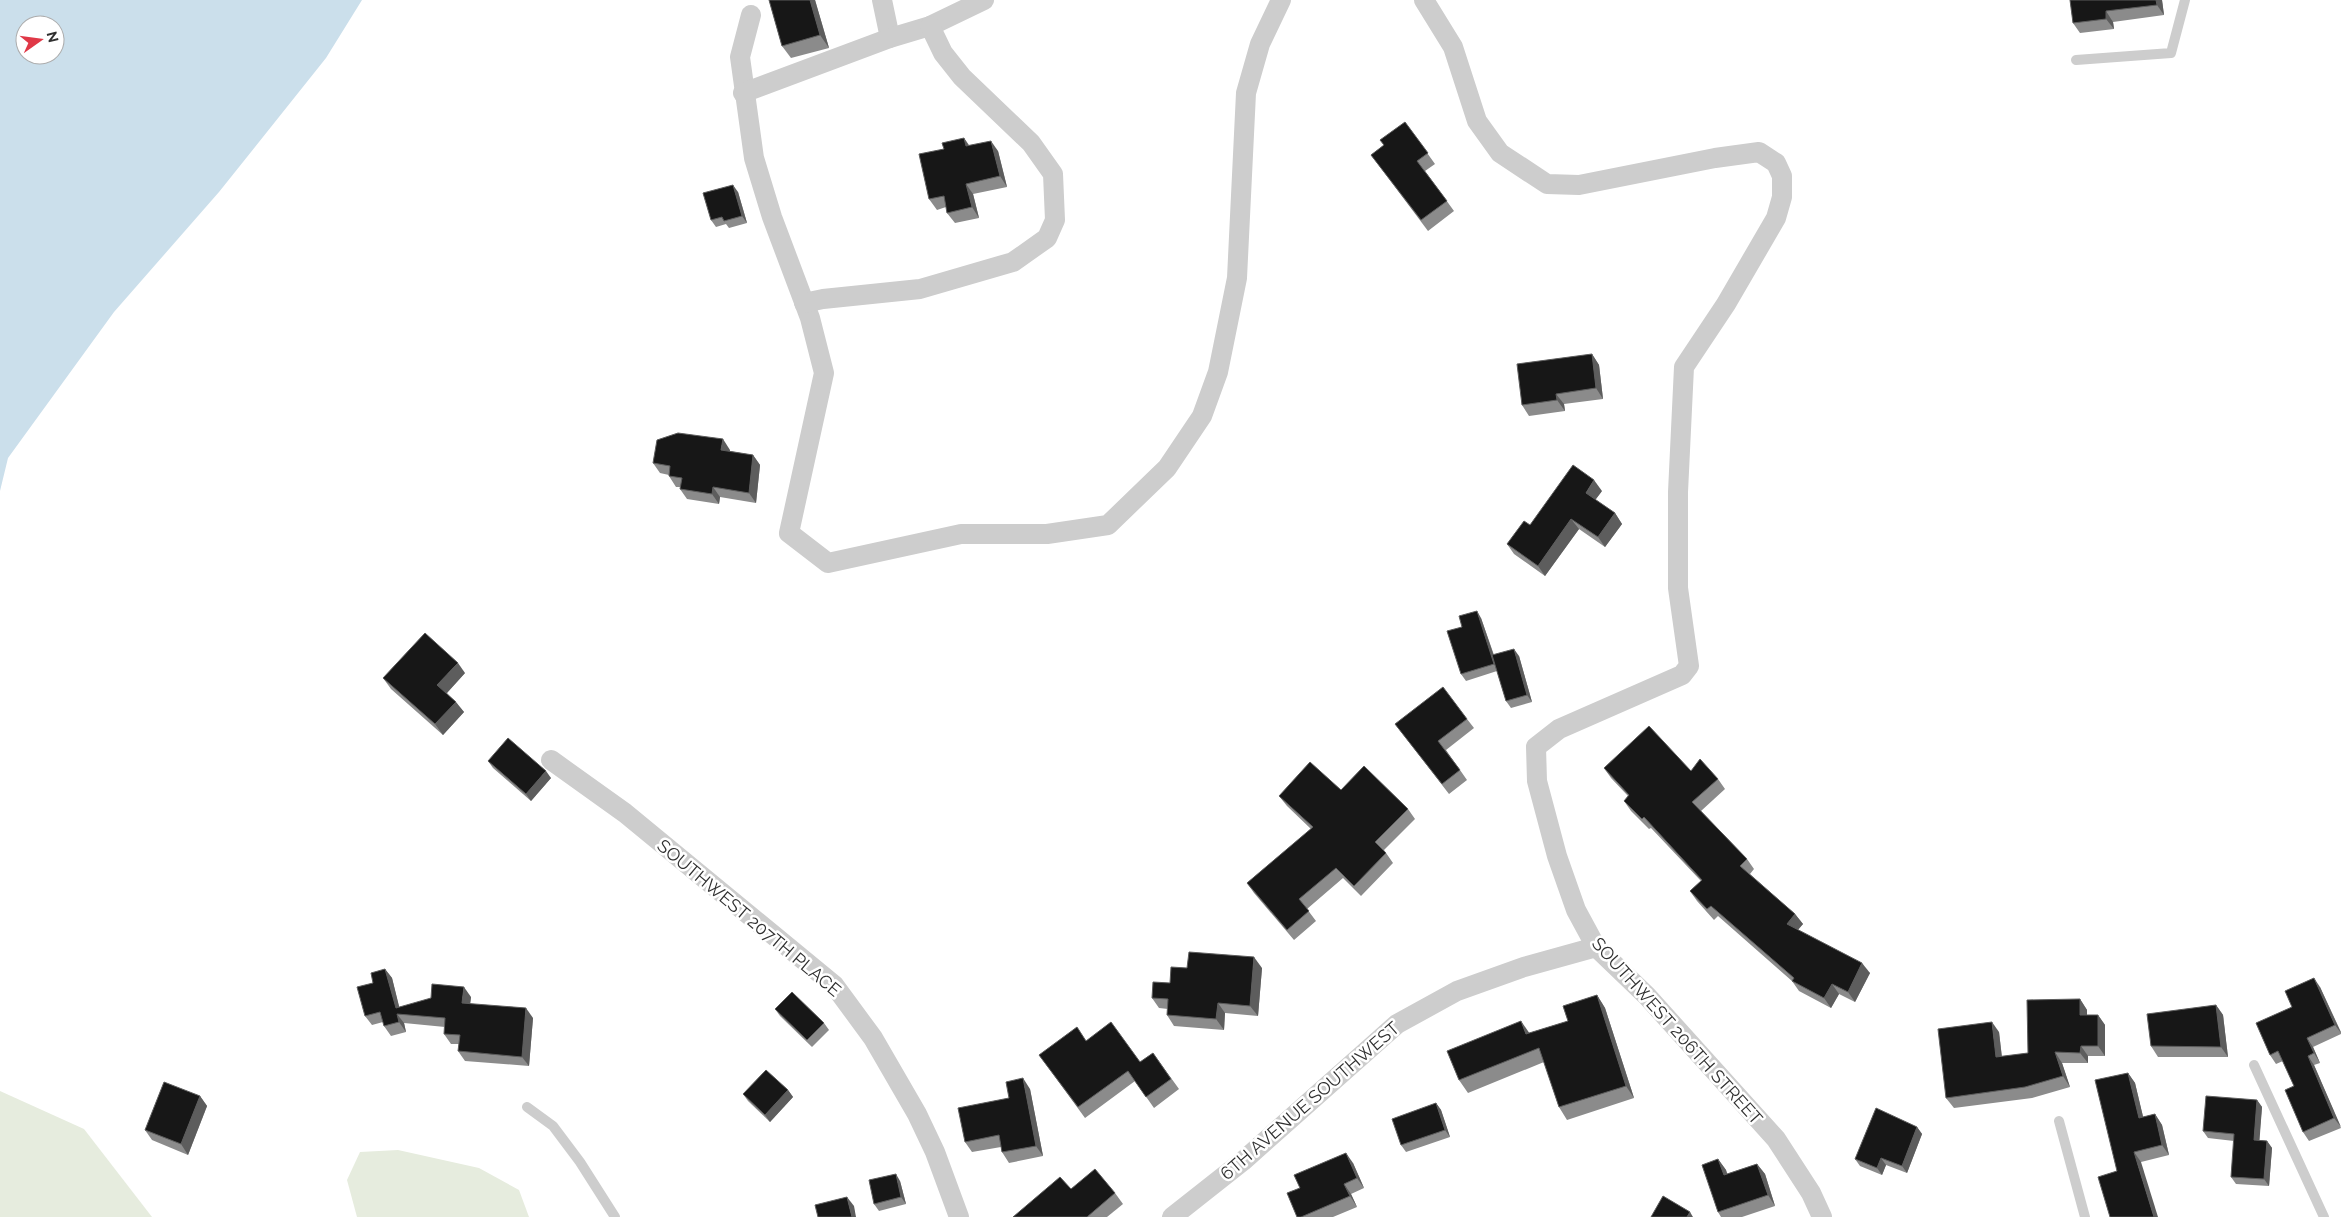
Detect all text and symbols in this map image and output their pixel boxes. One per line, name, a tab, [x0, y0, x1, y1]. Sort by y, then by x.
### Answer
north arrow	[15, 15, 65, 65]
text: N	[44, 30, 62, 44]
street label: SOUTHWEST 207TH PLACE	[653, 835, 845, 1001]
street label: SOUTHWEST 206TH STREET	[1588, 933, 1767, 1129]
street label: 6TH AVENUE SOUTHWEST	[1216, 1017, 1403, 1184]

